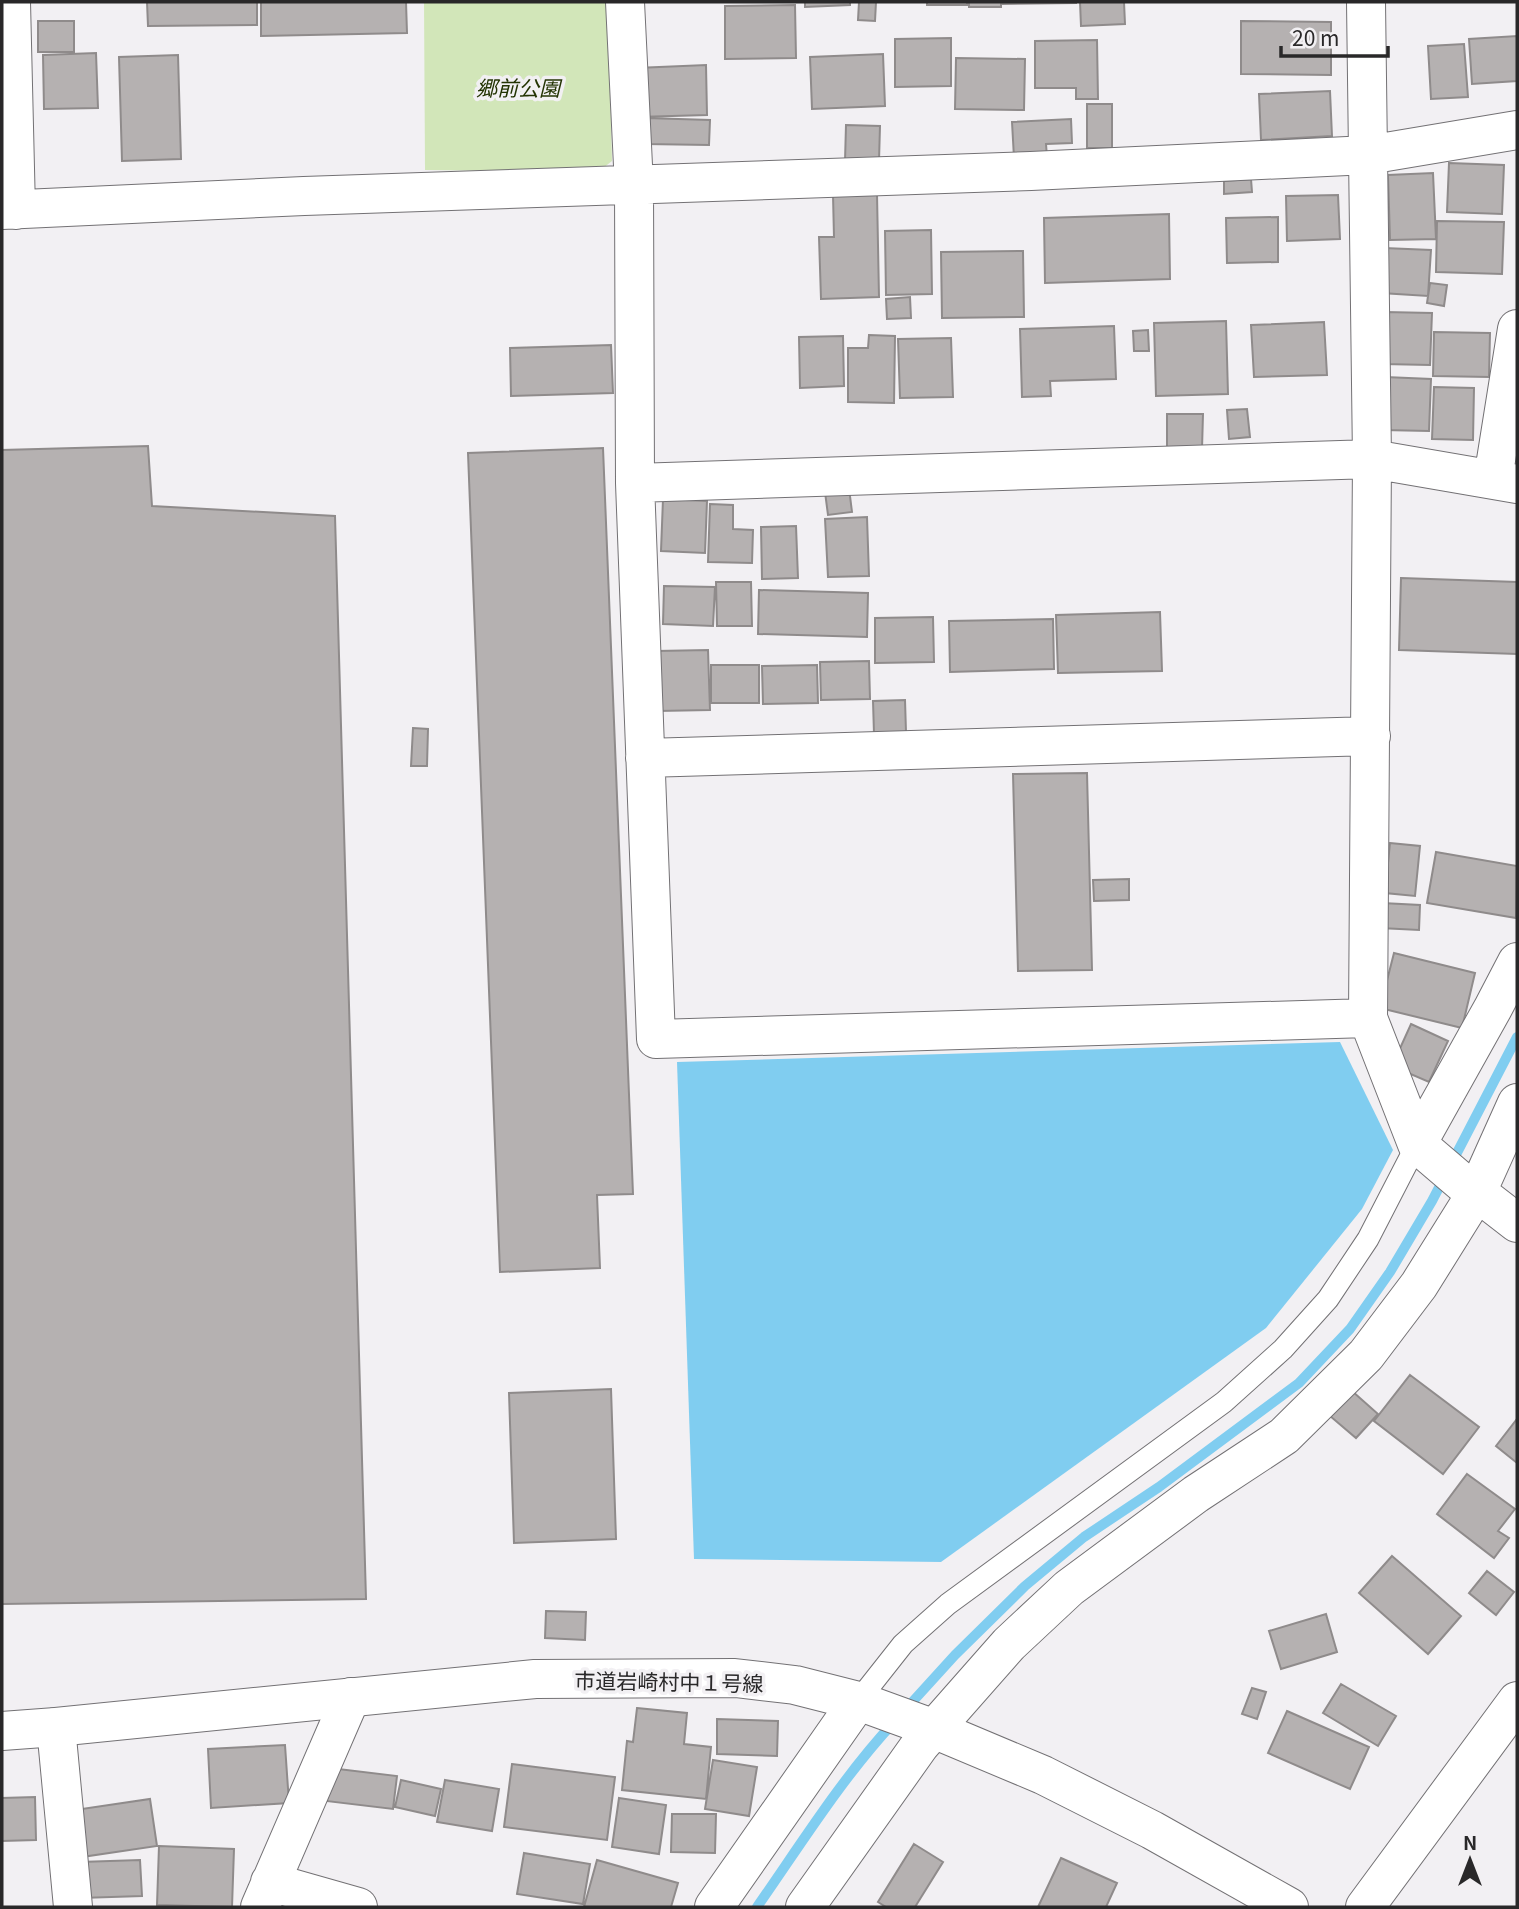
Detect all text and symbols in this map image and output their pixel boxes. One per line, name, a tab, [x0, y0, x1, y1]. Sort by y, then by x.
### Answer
scale bar	[1281, 14, 1388, 58]
text: 20 m	[1292, 22, 1339, 52]
park label: 郷前公園	[476, 72, 563, 102]
street label: 市道岩崎村中１号線	[574, 1664, 764, 1698]
north arrow	[1435, 1825, 1505, 1895]
text: N	[1463, 1828, 1477, 1855]

